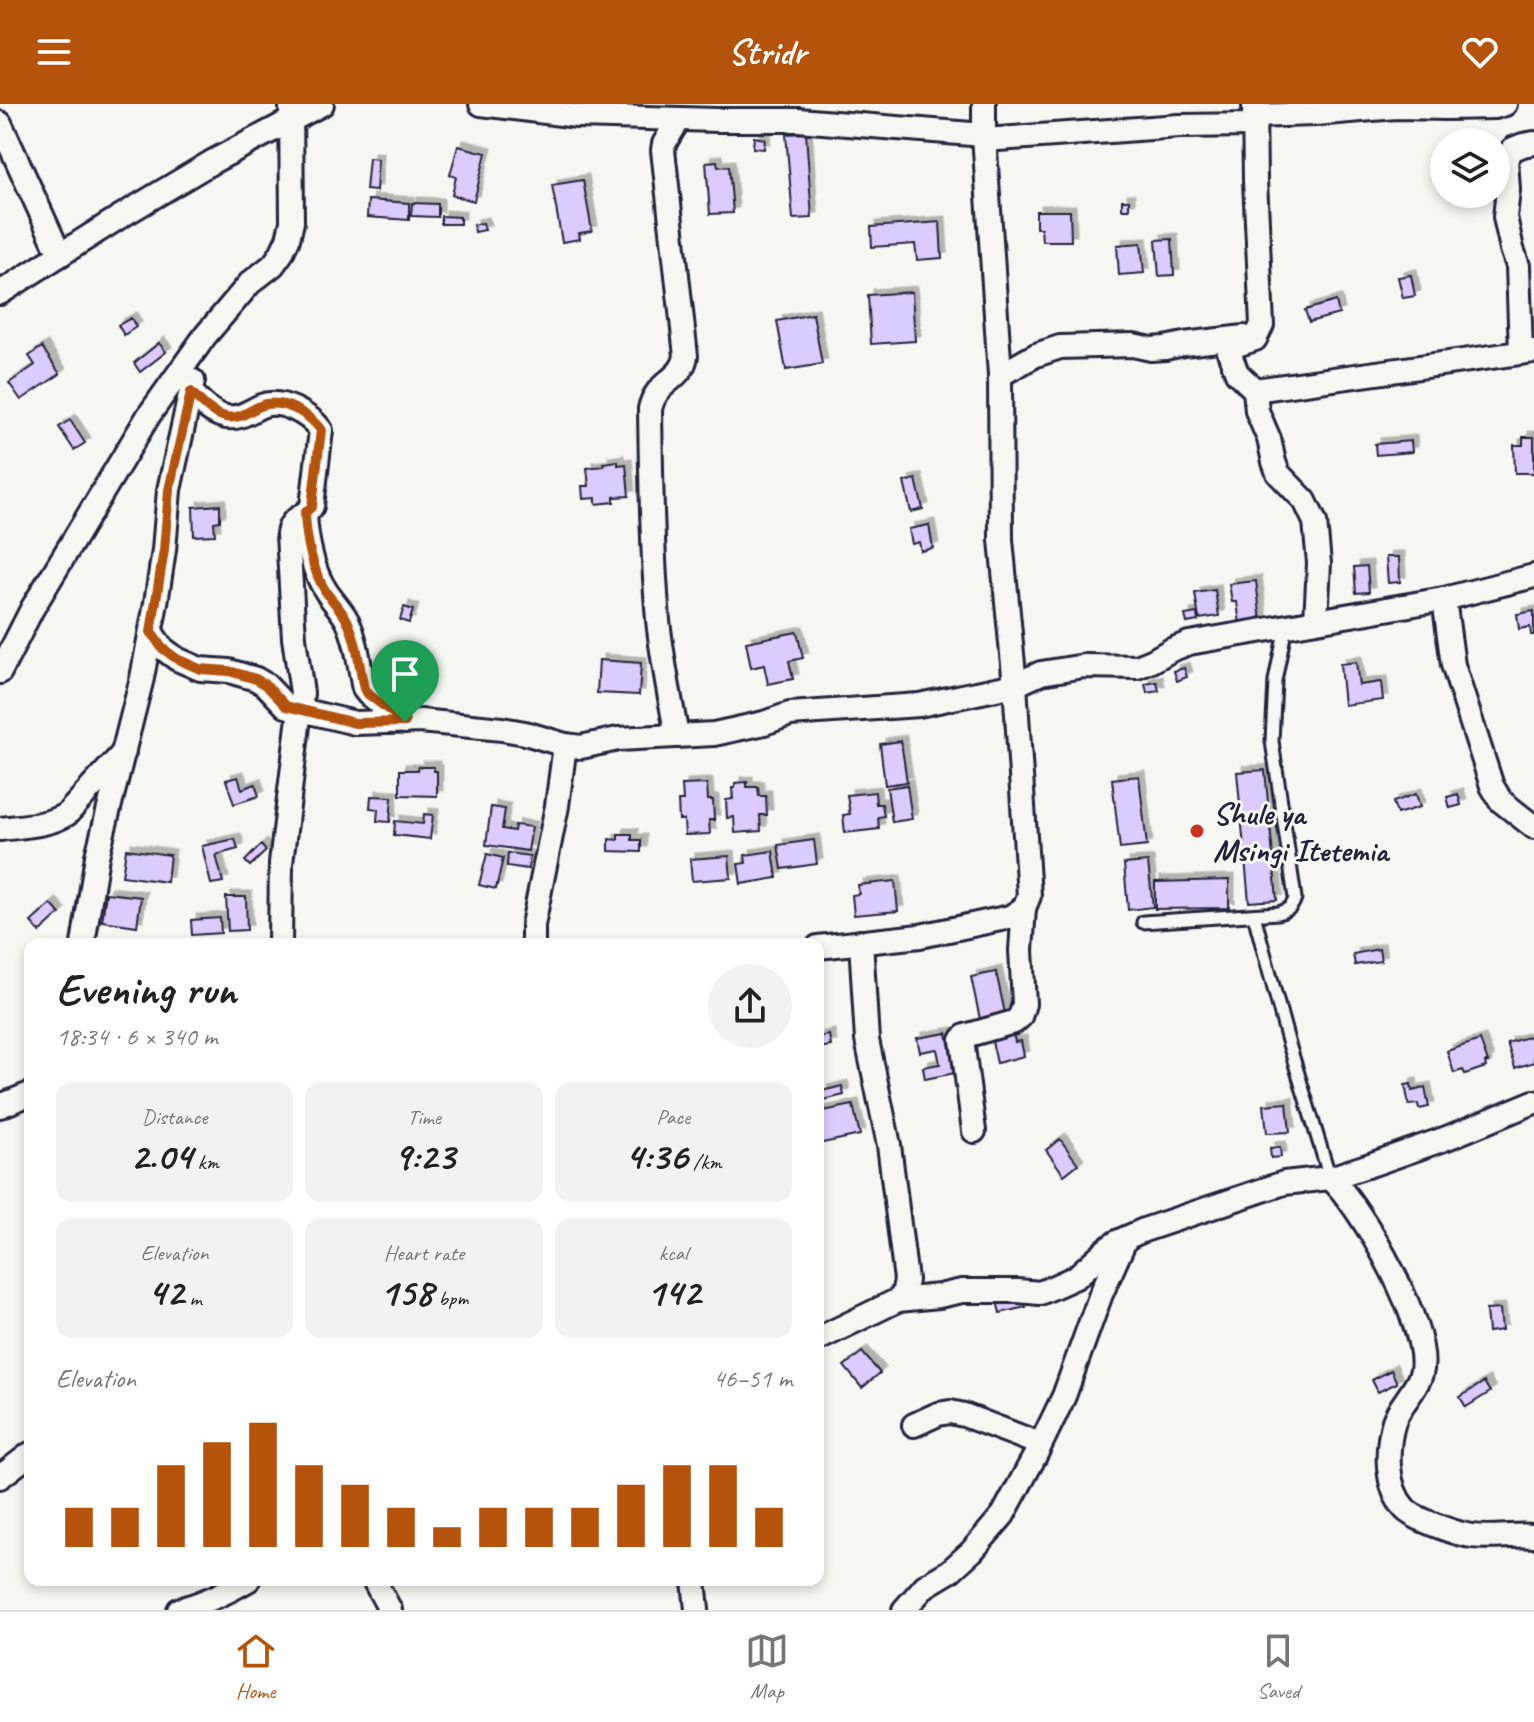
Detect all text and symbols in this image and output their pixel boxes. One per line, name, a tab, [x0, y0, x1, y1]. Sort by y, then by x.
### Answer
text: Stridr	[728, 29, 806, 75]
icon: menu	[32, 30, 76, 74]
icon: heart	[1458, 30, 1502, 74]
map controls	[1430, 128, 1510, 208]
button: layers	[1430, 128, 1510, 208]
pin	[371, 640, 439, 722]
icon: arrive	[383, 652, 427, 696]
place label: Shule ya Msingi Itetemia	[1213, 793, 1391, 871]
marker: Shule ya Msingi Itetemia	[1188, 822, 1206, 840]
text: Evening run	[56, 962, 236, 1017]
button: share	[708, 964, 792, 1048]
text: 18:34 · 6 × 340 m	[56, 1020, 217, 1053]
text: Distance	[142, 1103, 207, 1131]
text: Time	[407, 1103, 441, 1131]
text: Pace	[656, 1103, 690, 1131]
text: 2.04	[130, 1131, 192, 1181]
text: 9:23	[393, 1131, 455, 1181]
text: 4:36	[625, 1131, 688, 1181]
text: km	[192, 1148, 219, 1176]
text: /km	[688, 1148, 722, 1176]
text: Elevation	[141, 1239, 209, 1267]
text: Heart rate	[384, 1239, 464, 1267]
text: kcal	[659, 1239, 688, 1267]
text: 42	[148, 1267, 184, 1317]
text: 158	[380, 1267, 433, 1317]
text: 142	[646, 1267, 700, 1317]
text: m	[184, 1284, 201, 1312]
text: bpm	[433, 1284, 468, 1312]
text: Elevation	[56, 1362, 136, 1395]
text: 46–51 m	[713, 1362, 792, 1395]
tab: Home	[234, 1629, 278, 1705]
tab: Map	[745, 1629, 789, 1705]
tab: Saved	[1256, 1629, 1300, 1705]

